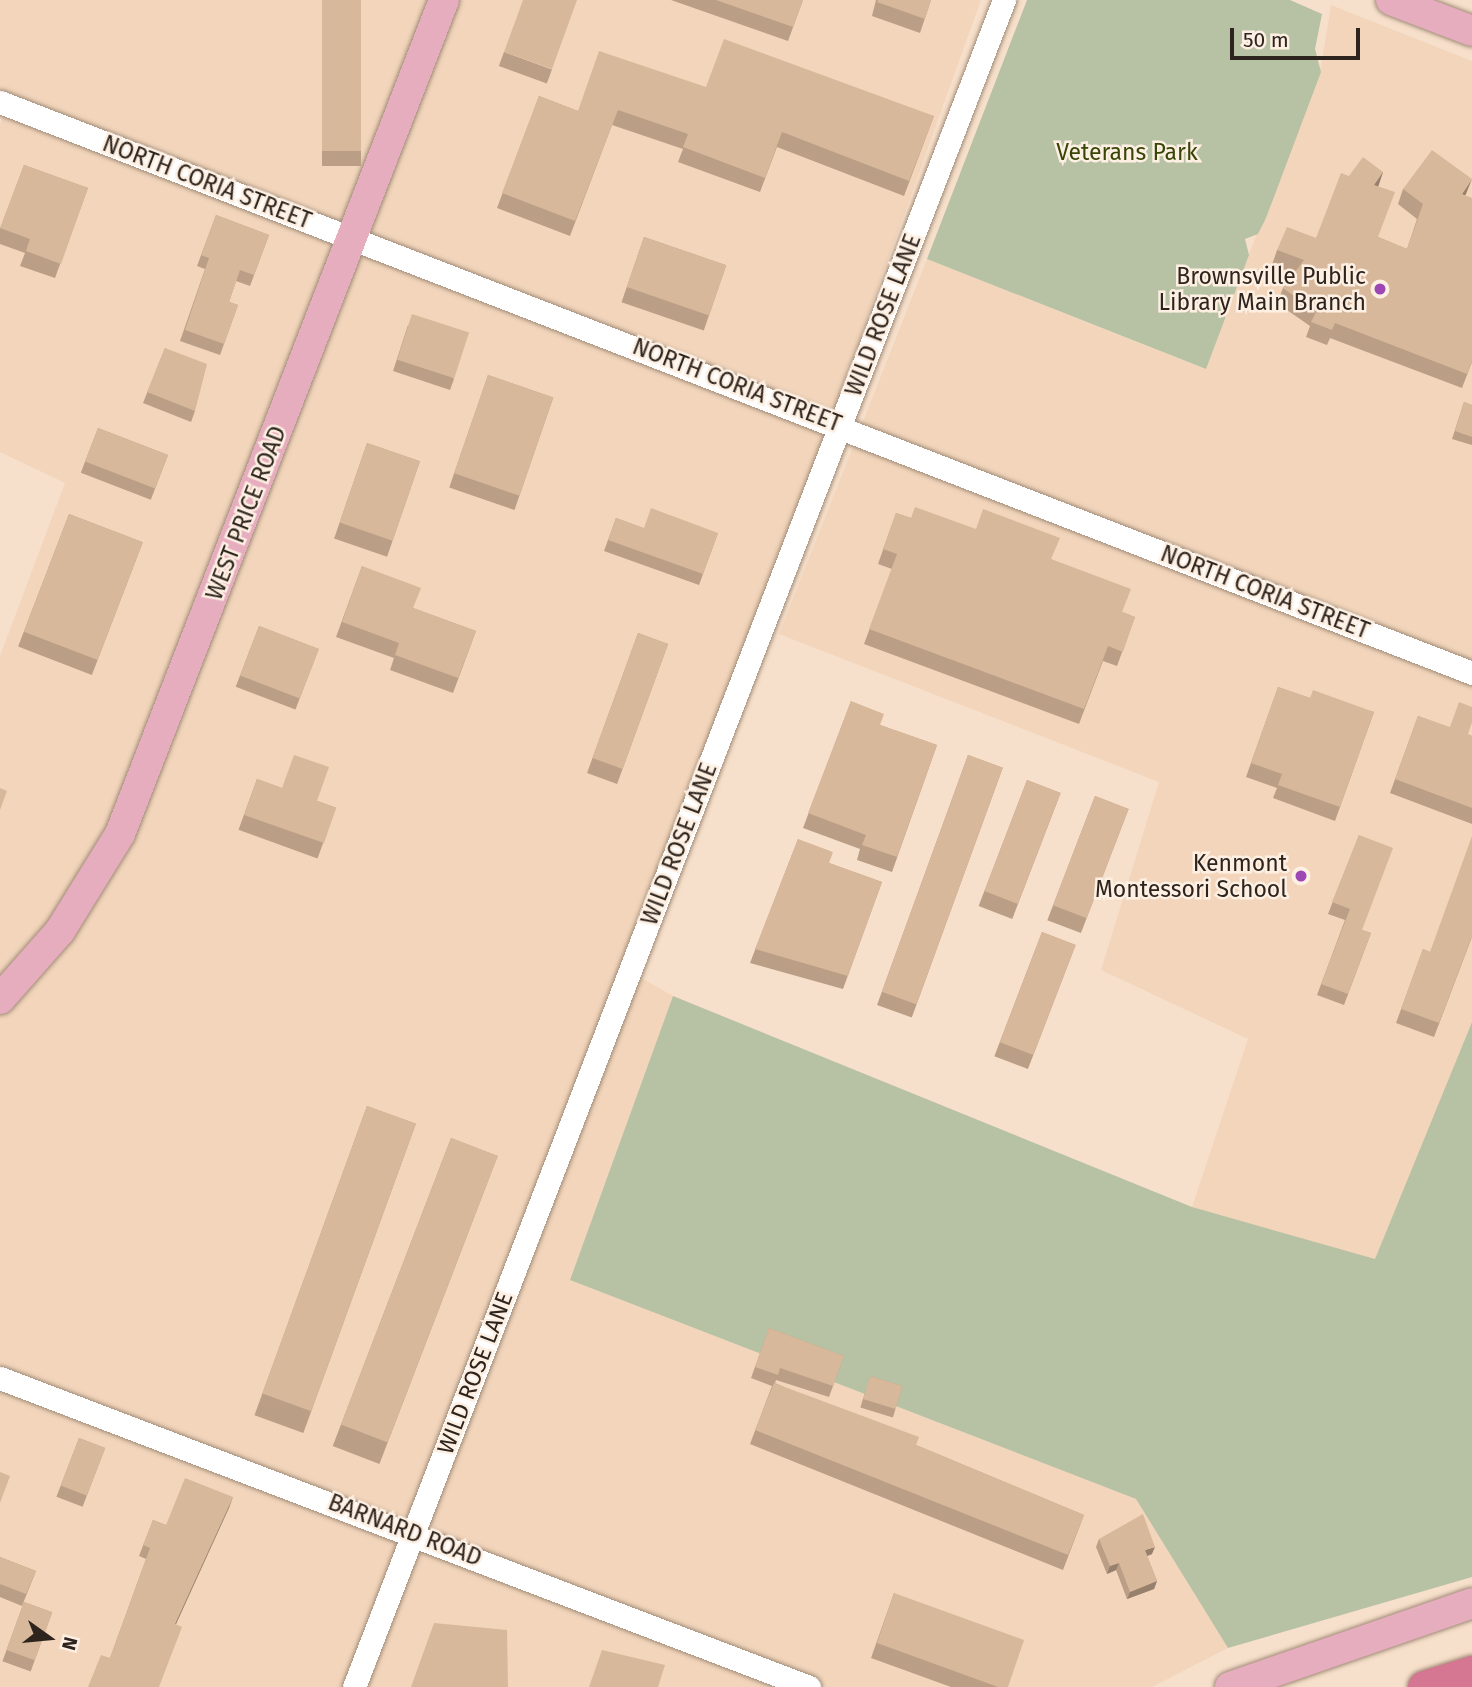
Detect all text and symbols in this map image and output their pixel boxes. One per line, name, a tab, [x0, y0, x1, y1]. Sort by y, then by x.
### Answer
scale bar	[1234, 14, 1364, 58]
text: 50 m	[1243, 27, 1289, 53]
street label: NORTH CORIA STREET	[99, 129, 315, 235]
park label: Veterans Park	[1056, 138, 1198, 166]
street label: WILD ROSE LANE	[839, 230, 927, 400]
place label: Brownsville Public Library Main Branch	[1159, 262, 1366, 316]
marker: Brownsville Public Library Main Branch	[1372, 281, 1388, 297]
street label: NORTH CORIA STREET	[629, 332, 845, 438]
street label: WEST PRICE ROAD	[200, 422, 292, 604]
street label: NORTH CORIA STREET	[1157, 539, 1373, 645]
street label: WILD ROSE LANE	[635, 759, 723, 929]
place label: Kenmont Montessori School	[1095, 849, 1287, 903]
marker: Kenmont Montessori School	[1293, 868, 1309, 884]
street label: WILD ROSE LANE	[431, 1288, 519, 1458]
street label: BARNARD ROAD	[324, 1488, 486, 1572]
north arrow	[14, 1603, 84, 1673]
text: N	[57, 1634, 83, 1653]

